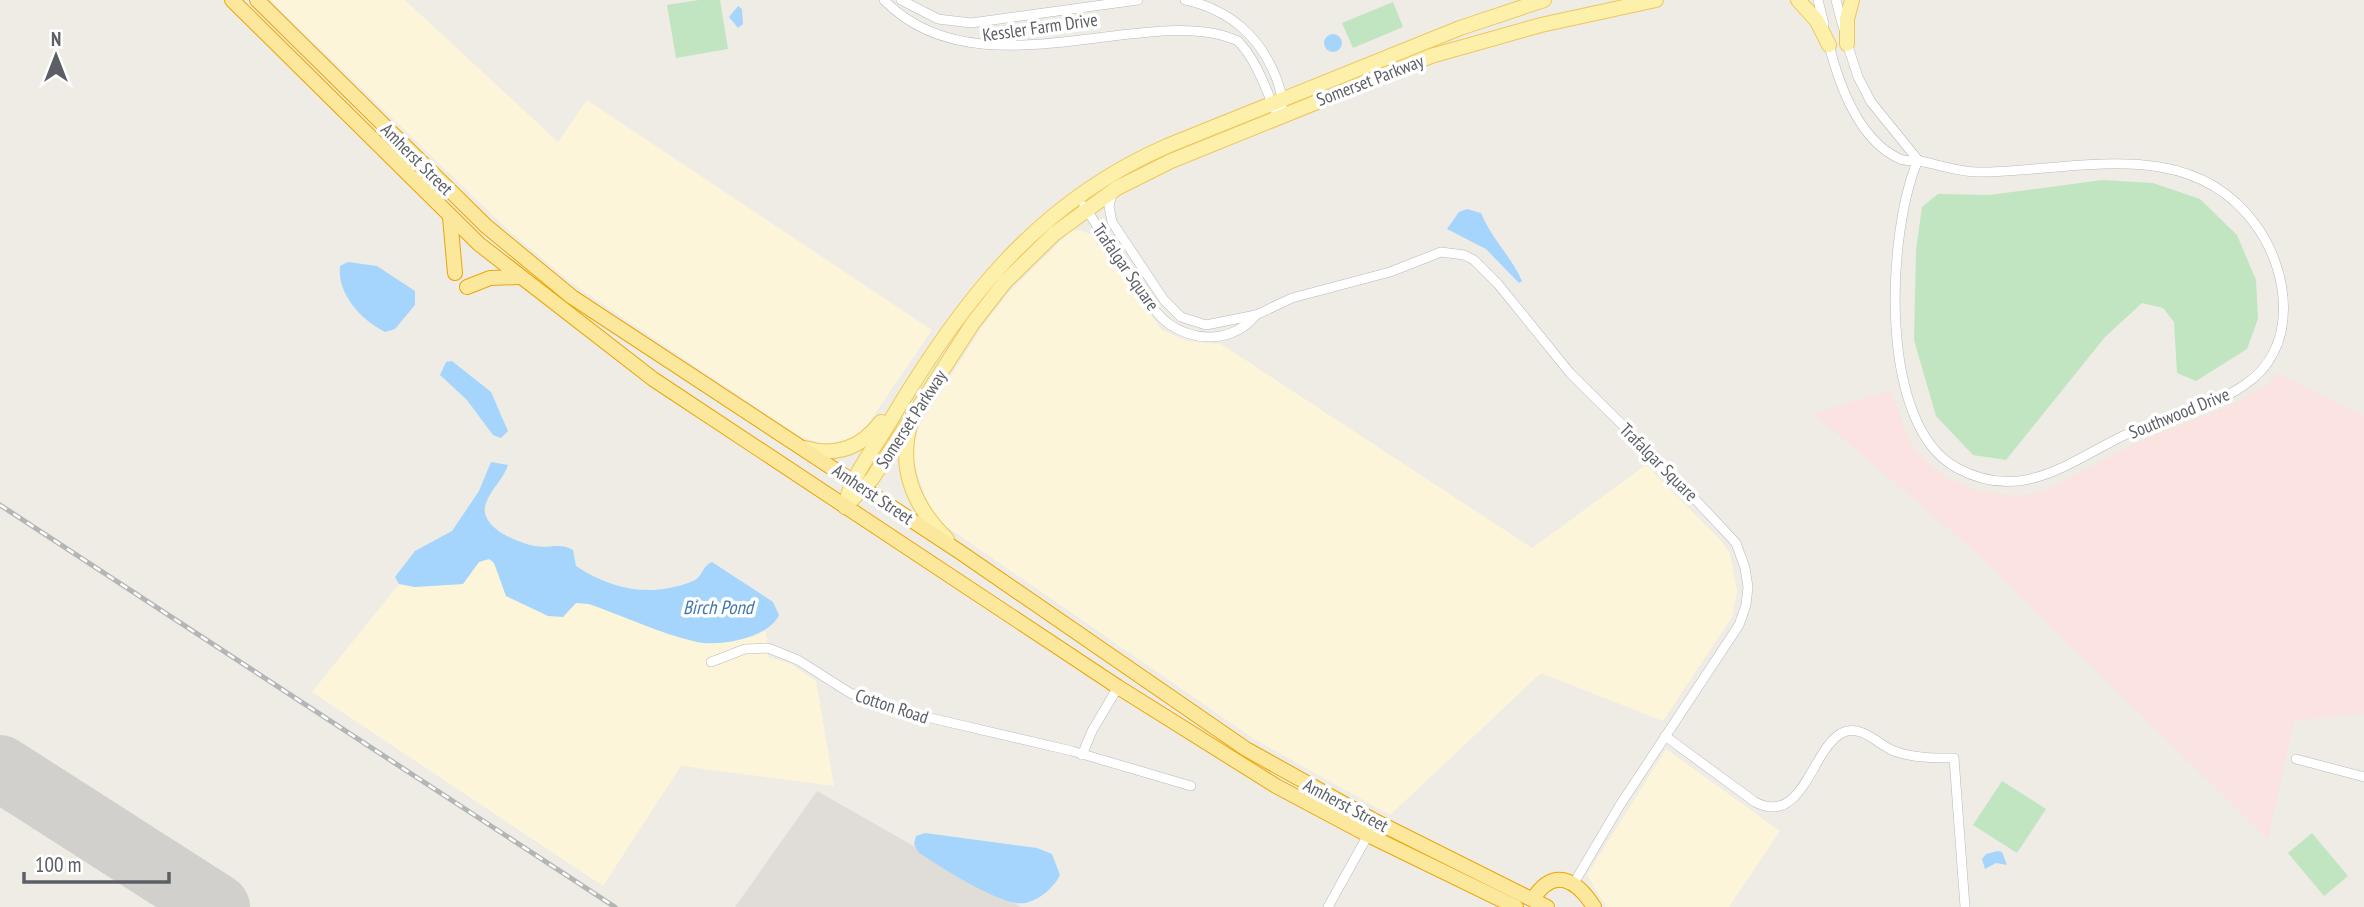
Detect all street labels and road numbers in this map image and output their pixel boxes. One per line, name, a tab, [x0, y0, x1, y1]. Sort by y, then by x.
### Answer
street label: Kessler Farm Drive	[981, 8, 1099, 46]
street label: Somerset Parkway	[1313, 49, 1427, 111]
street label: Amherst Street	[376, 118, 458, 200]
street label: Trafalgar Square	[1088, 219, 1164, 315]
street label: Somerset Parkway	[871, 365, 952, 473]
street label: Southwood Drive	[2125, 382, 2233, 444]
street label: Trafalgar Square	[1615, 418, 1703, 506]
street label: Amherst Street	[828, 459, 918, 529]
street label: Cotton Road	[853, 683, 931, 729]
street label: Amherst Street	[1300, 773, 1392, 837]

